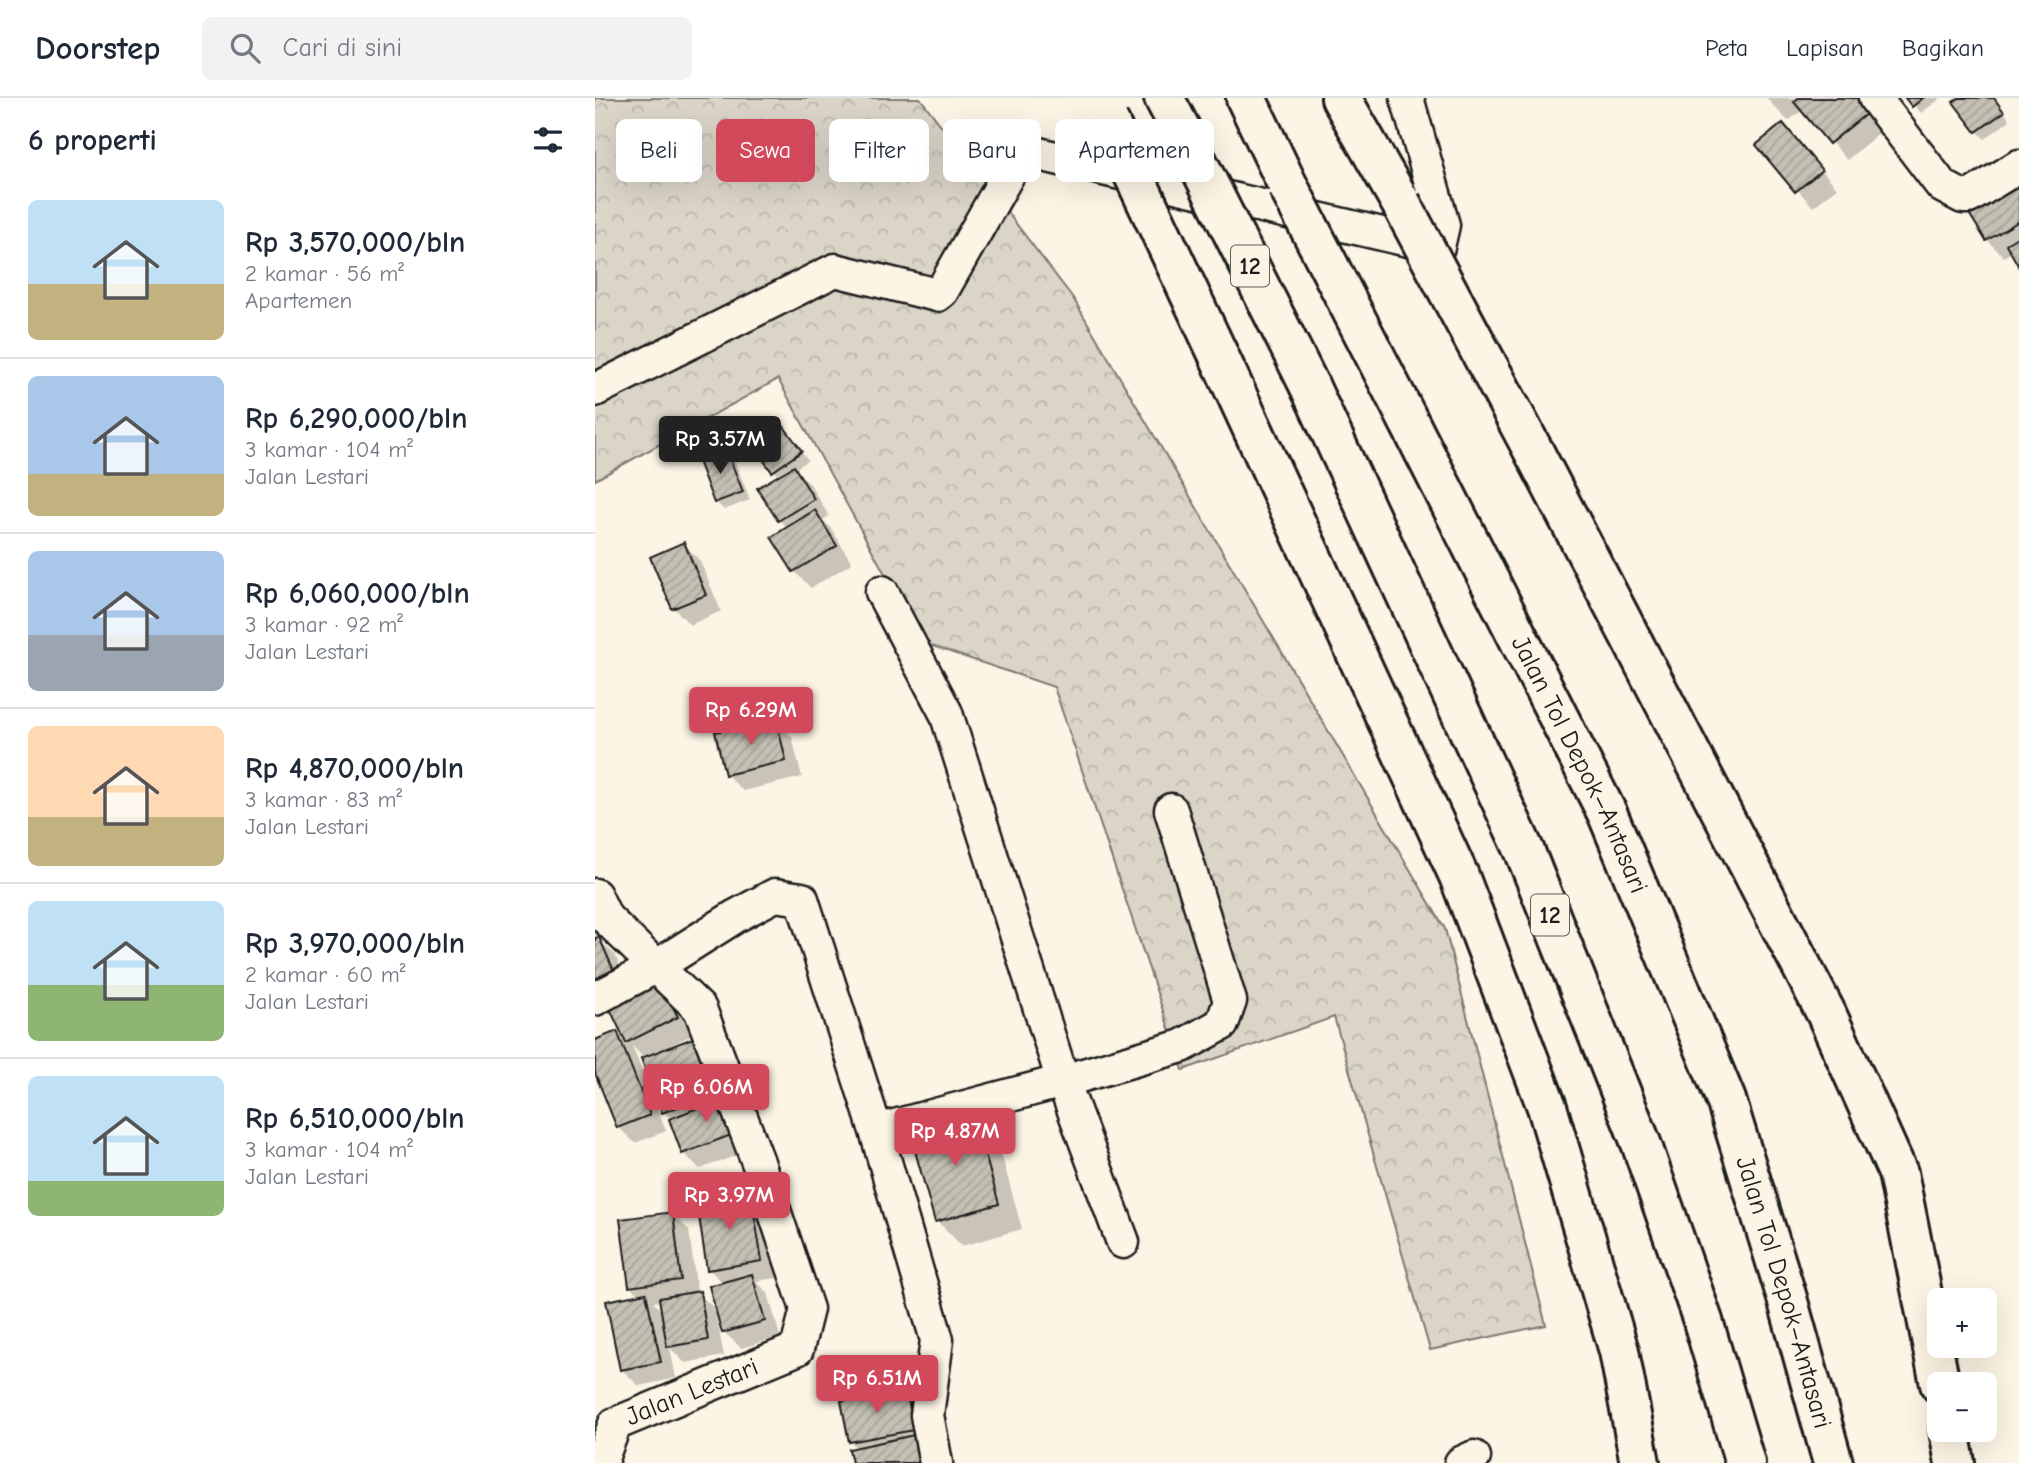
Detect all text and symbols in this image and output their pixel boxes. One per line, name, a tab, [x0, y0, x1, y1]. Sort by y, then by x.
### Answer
search box	[202, 17, 692, 80]
text: Doorstep	[35, 29, 160, 67]
icon: search	[226, 29, 264, 67]
text: Cari di sini	[282, 33, 402, 63]
text: Peta	[1705, 34, 1748, 62]
text: Lapisan	[1786, 34, 1864, 62]
text: Bagikan	[1902, 34, 1984, 62]
chip: Beli	[616, 119, 702, 182]
chip: Sewa	[716, 119, 815, 182]
chip: Filter	[829, 119, 929, 182]
chip: Baru	[943, 119, 1041, 182]
chip: Apartemen	[1055, 119, 1214, 182]
icon: filters	[529, 121, 567, 159]
text: 6 properti	[28, 123, 157, 158]
text: Rp 3,570,000/bln	[245, 225, 465, 260]
icon: home	[84, 228, 168, 312]
road number: 12	[1231, 246, 1269, 286]
text: 2 kamar · 56 m²	[245, 260, 404, 287]
text: Apartemen	[245, 287, 352, 314]
text: Rp 6,290,000/bln	[245, 401, 467, 436]
icon: home	[84, 404, 168, 488]
pin: Rp 3.57M	[648, 416, 792, 476]
text: Rp 3.57M	[675, 425, 765, 452]
text: 3 kamar · 104 m²	[245, 436, 413, 463]
text: Jalan Lestari	[245, 463, 369, 490]
text: Rp 6,060,000/bln	[245, 576, 470, 611]
icon: home	[84, 579, 168, 663]
text: 3 kamar · 92 m²	[245, 611, 403, 638]
street label: Jalan Tol Depok–Antasari	[1505, 631, 1654, 898]
text: Jalan Lestari	[245, 638, 369, 665]
pin: Rp 6.29M	[679, 688, 823, 747]
text: Rp 6.29M	[705, 696, 797, 723]
text: Rp 4,870,000/bln	[245, 751, 464, 786]
icon: home	[84, 754, 168, 838]
text: 3 kamar · 83 m²	[245, 786, 402, 813]
text: Jalan Lestari	[245, 813, 369, 840]
road number: 12	[1531, 894, 1569, 936]
text: Rp 3,970,000/bln	[245, 926, 465, 961]
icon: home	[84, 929, 168, 1013]
text: 2 kamar · 60 m²	[245, 961, 406, 988]
text: Jalan Lestari	[245, 988, 369, 1015]
pin: Rp 6.06M	[634, 1065, 778, 1124]
text: Rp 6.06M	[659, 1073, 753, 1100]
text: Rp 6,510,000/bln	[245, 1101, 465, 1136]
icon: home	[84, 1104, 168, 1188]
pin: Rp 4.87M	[883, 1108, 1027, 1168]
text: Rp 4.87M	[910, 1117, 1000, 1144]
text: 3 kamar · 104 m²	[245, 1136, 413, 1163]
street label: Jalan Tol Depok–Antasari	[1729, 1153, 1838, 1432]
text: Jalan Lestari	[245, 1163, 369, 1190]
pin: Rp 3.97M	[657, 1172, 801, 1232]
text: Rp 3.97M	[684, 1181, 774, 1208]
map controls	[1927, 1288, 1997, 1442]
button: +	[1927, 1288, 1997, 1358]
street label: Jalan Lestari	[621, 1352, 763, 1432]
pin: Rp 6.51M	[805, 1356, 949, 1415]
text: Rp 6.51M	[832, 1364, 922, 1391]
button: −	[1927, 1372, 1997, 1442]

